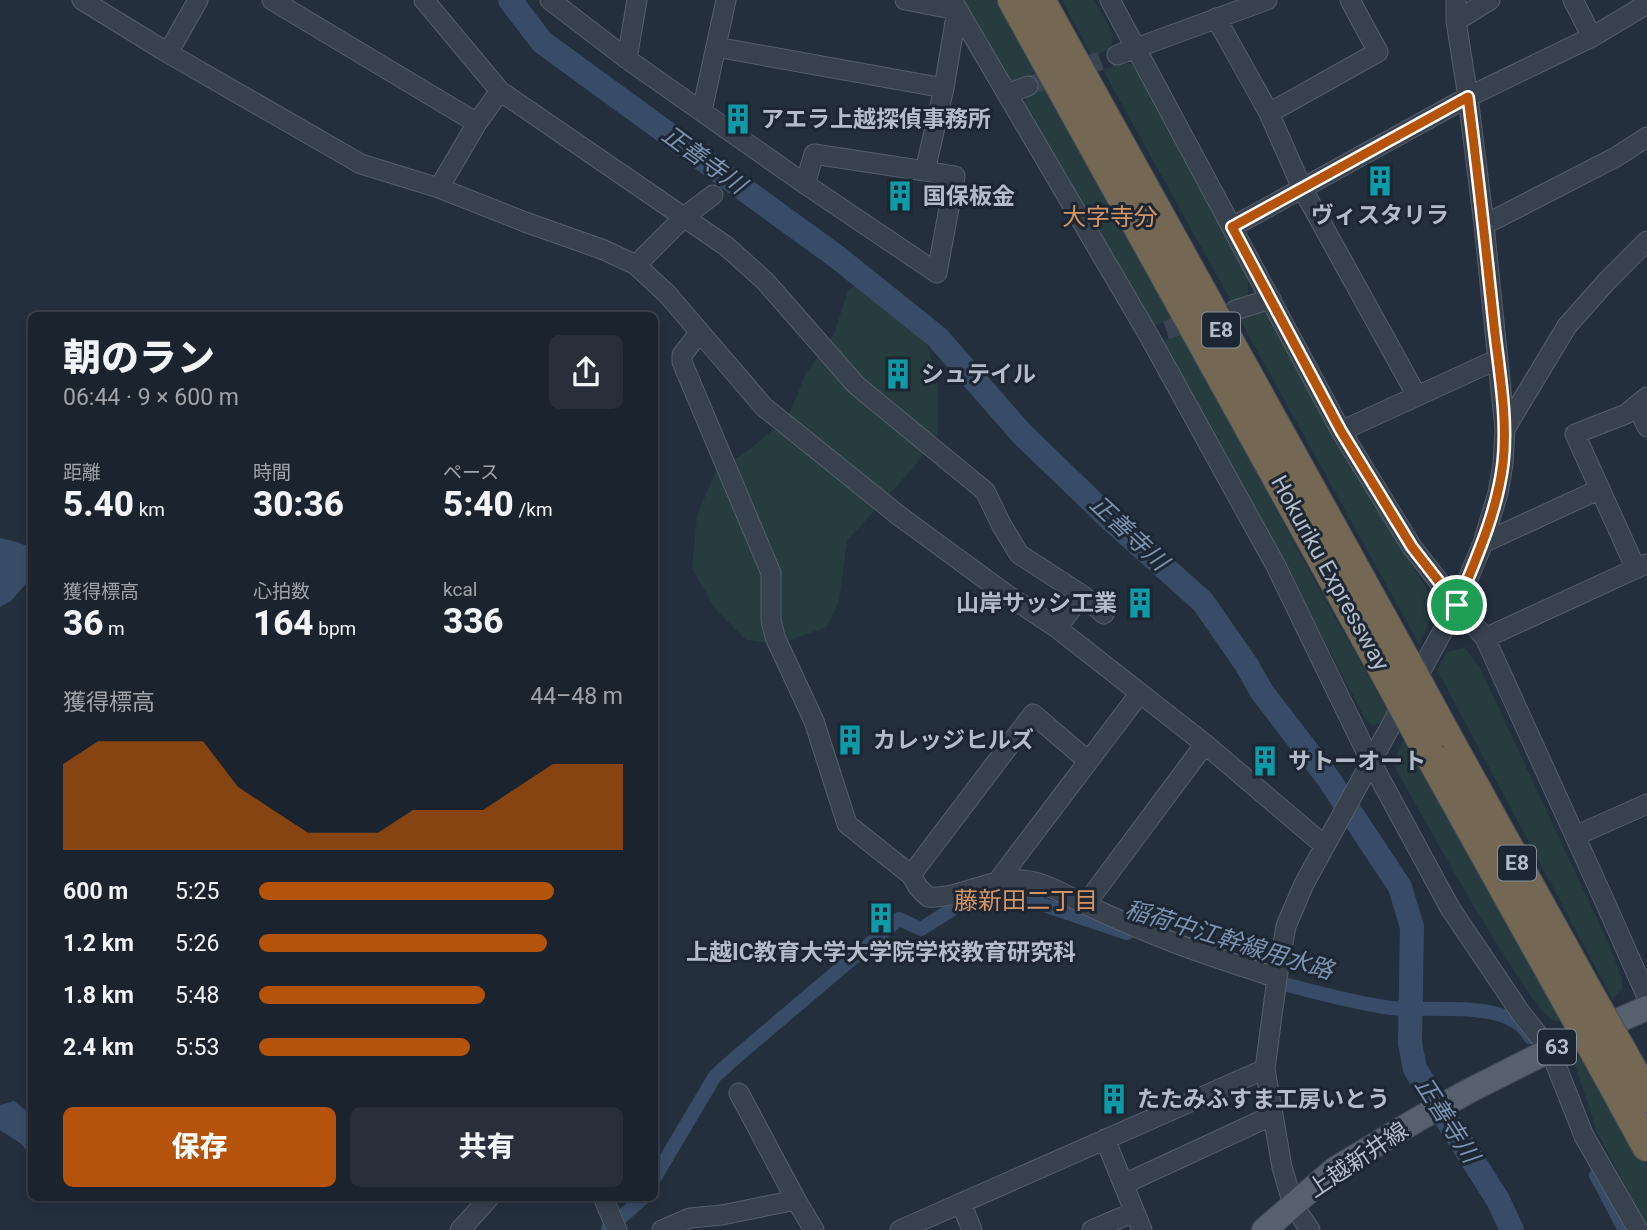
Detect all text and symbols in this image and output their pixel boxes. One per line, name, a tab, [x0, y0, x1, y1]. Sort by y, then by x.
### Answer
building icon: アエラ上越探偵事務所	[721, 102, 755, 136]
place label: アエラ上越探偵事務所	[761, 106, 991, 133]
water label: 正善寺川	[657, 120, 753, 201]
building icon: ヴィスタリラ	[1363, 164, 1397, 198]
building icon: 国保板金	[883, 179, 917, 213]
place label: 国保板金	[923, 183, 1015, 210]
place label: ヴィスタリラ	[1311, 202, 1449, 229]
district label: 大字寺分	[1062, 203, 1158, 231]
road number: E8	[1202, 312, 1240, 348]
button: share	[549, 335, 623, 409]
text: 朝のラン	[63, 336, 215, 380]
building icon: シュテイル	[881, 357, 915, 391]
place label: シュテイル	[921, 361, 1036, 388]
text: 06:44 · 9 × 600 m	[63, 384, 239, 411]
text: 距離	[63, 461, 101, 484]
text: 時間	[253, 461, 291, 484]
text: ペース	[443, 461, 499, 484]
street label: Hokuriku Expressway	[1265, 471, 1395, 675]
text: 5.40	[63, 484, 134, 525]
text: 30:36	[253, 484, 344, 525]
text: 5:40	[443, 484, 514, 525]
water label: 正善寺川	[1084, 490, 1176, 578]
text: km	[134, 498, 165, 521]
text: /km	[514, 498, 553, 521]
pin	[1427, 575, 1487, 635]
text: kcal	[443, 578, 477, 601]
text: 獲得標高	[63, 580, 139, 603]
text: 心拍数	[253, 580, 310, 603]
building icon: 山岸サッシ工業	[1123, 586, 1157, 620]
icon: arrive	[1438, 586, 1476, 624]
place label: 山岸サッシ工業	[956, 590, 1117, 617]
text: 336	[443, 601, 504, 642]
text: 36	[63, 603, 103, 644]
text: 164	[253, 603, 314, 644]
text: m	[103, 617, 125, 640]
text: bpm	[314, 617, 356, 640]
text: 44–48 m	[530, 683, 623, 710]
text: 獲得標高	[63, 689, 155, 716]
building icon: カレッジヒルズ	[833, 723, 867, 757]
place label: カレッジヒルズ	[873, 727, 1034, 754]
building icon: サトーオート	[1248, 744, 1282, 778]
place label: サトーオート	[1288, 748, 1426, 775]
road number: E8	[1498, 846, 1536, 880]
text: 600 m	[63, 878, 128, 905]
text: 5:25	[175, 878, 219, 905]
district label: 藤新田二丁目	[954, 887, 1098, 915]
water label: 稲荷中江幹線用水路	[1122, 895, 1338, 986]
building icon: 上越IC教育大学大学院学校教育研究科	[864, 901, 898, 935]
text: 1.2 km	[63, 930, 134, 957]
text: 5:26	[175, 930, 219, 957]
place label: 上越IC教育大学大学院学校教育研究科	[686, 939, 1076, 966]
text: 1.8 km	[63, 982, 134, 1009]
text: 5:48	[175, 982, 219, 1009]
road number: 63	[1538, 1030, 1576, 1064]
text: 2.4 km	[63, 1034, 134, 1061]
text: 5:53	[175, 1034, 219, 1061]
water label: 正善寺川	[1409, 1072, 1487, 1170]
building icon: たたみふすま工房いとう	[1097, 1082, 1131, 1116]
place label: たたみふすま工房いとう	[1137, 1086, 1390, 1113]
button: 保存	[63, 1107, 336, 1187]
button: 共有	[350, 1107, 623, 1187]
street label: 上越新井線	[1303, 1117, 1413, 1203]

